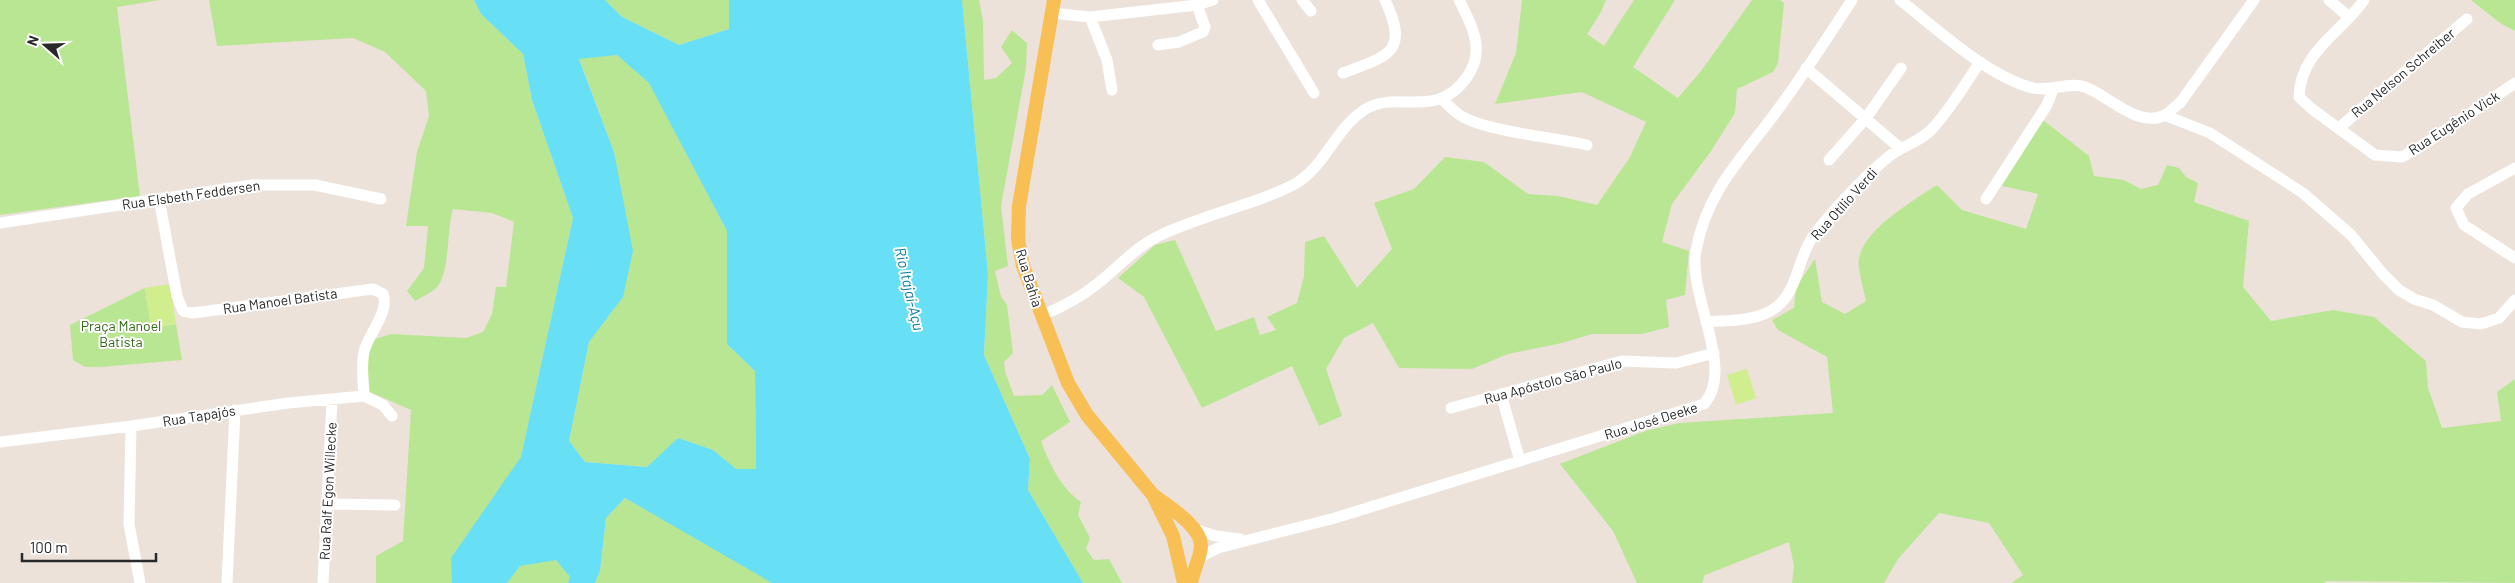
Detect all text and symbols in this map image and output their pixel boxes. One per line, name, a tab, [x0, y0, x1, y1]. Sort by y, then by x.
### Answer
north arrow	[20, 20, 70, 70]
street label: Rua Nelson Schreiber	[2347, 24, 2458, 121]
text: N	[23, 33, 42, 48]
street label: Rua Eugênio Vick	[2405, 87, 2502, 158]
street label: Rua Otílio Verdi	[1807, 164, 1880, 243]
street label: Rua Elsbeth Feddersen	[121, 176, 261, 213]
water label: Rio Itajaí-Açu	[892, 245, 928, 332]
street label: Rua Bahia	[1013, 247, 1046, 309]
street label: Rua Manoel Batista	[222, 284, 338, 317]
park label: Praça Manoel Batista	[81, 317, 161, 350]
street label: Rua Apóstolo São Paulo	[1482, 354, 1624, 407]
street label: Rua José Deeke	[1602, 398, 1699, 443]
street label: Rua Tapajós	[161, 401, 237, 430]
street label: Rua Ralf Egon Willecke	[315, 422, 340, 560]
scale bar	[22, 530, 156, 562]
text: 100 m	[30, 538, 68, 556]

